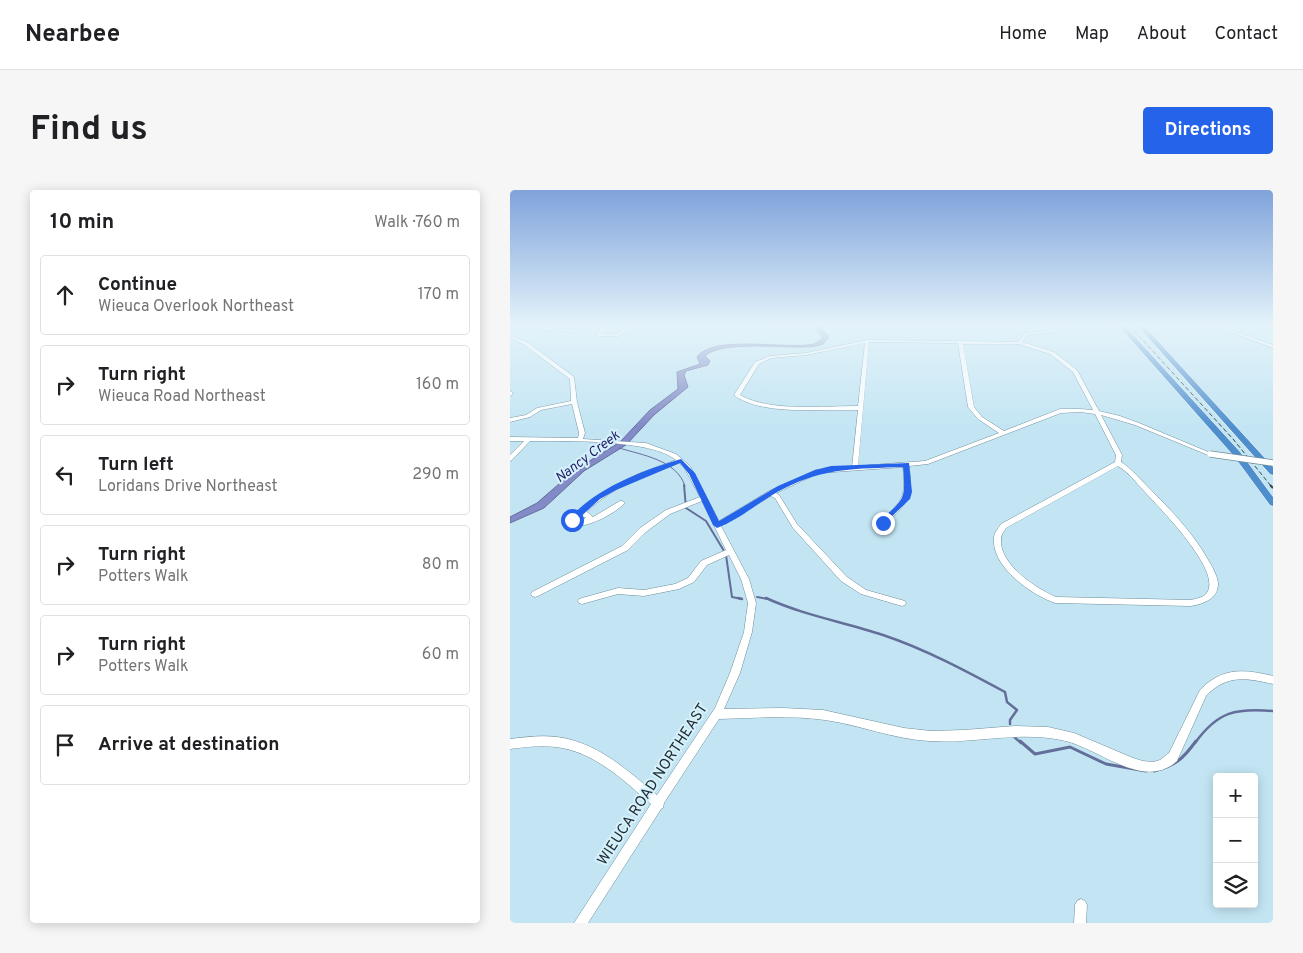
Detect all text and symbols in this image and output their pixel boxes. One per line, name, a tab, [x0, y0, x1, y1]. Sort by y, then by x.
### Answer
text: Nearbee	[25, 20, 120, 50]
text: Home	[999, 23, 1047, 46]
text: Map	[1075, 23, 1109, 46]
text: About	[1137, 23, 1186, 46]
text: Contact	[1214, 23, 1278, 46]
button: Directions	[1143, 107, 1273, 154]
text: Find us	[30, 108, 148, 152]
text: 10 min	[50, 209, 114, 236]
text: Walk · 760 m	[374, 213, 460, 233]
text: Continue	[98, 273, 177, 297]
icon: ahead	[51, 281, 79, 309]
text: 170 m	[418, 285, 459, 305]
text: Wieuca Overlook Northeast	[98, 297, 294, 317]
text: Turn right	[98, 363, 186, 387]
icon: right	[51, 371, 79, 399]
text: 160 m	[416, 375, 459, 395]
text: Wieuca Road Northeast	[98, 387, 266, 407]
water label: Nancy Creek	[552, 427, 624, 487]
text: Turn left	[98, 453, 174, 477]
icon: left	[51, 461, 79, 489]
text: 290 m	[412, 465, 459, 485]
text: Loridans Drive Northeast	[98, 477, 278, 497]
route start	[561, 509, 584, 532]
route end	[872, 512, 895, 535]
text: Turn right	[98, 543, 186, 567]
icon: right	[51, 551, 79, 579]
text: 80 m	[422, 555, 459, 575]
text: Potters Walk	[98, 567, 189, 587]
text: Turn right	[98, 633, 186, 657]
icon: right	[51, 641, 79, 669]
text: 60 m	[422, 645, 459, 665]
text: Potters Walk	[98, 657, 189, 677]
street label: WIEUCA ROAD NORTHEAST	[594, 700, 713, 869]
icon: arrive	[51, 731, 79, 759]
text: Arrive at destination	[98, 733, 279, 757]
map controls	[1213, 773, 1258, 908]
button: +	[1213, 773, 1258, 818]
button: −	[1213, 818, 1258, 863]
button: layers	[1213, 863, 1258, 908]

